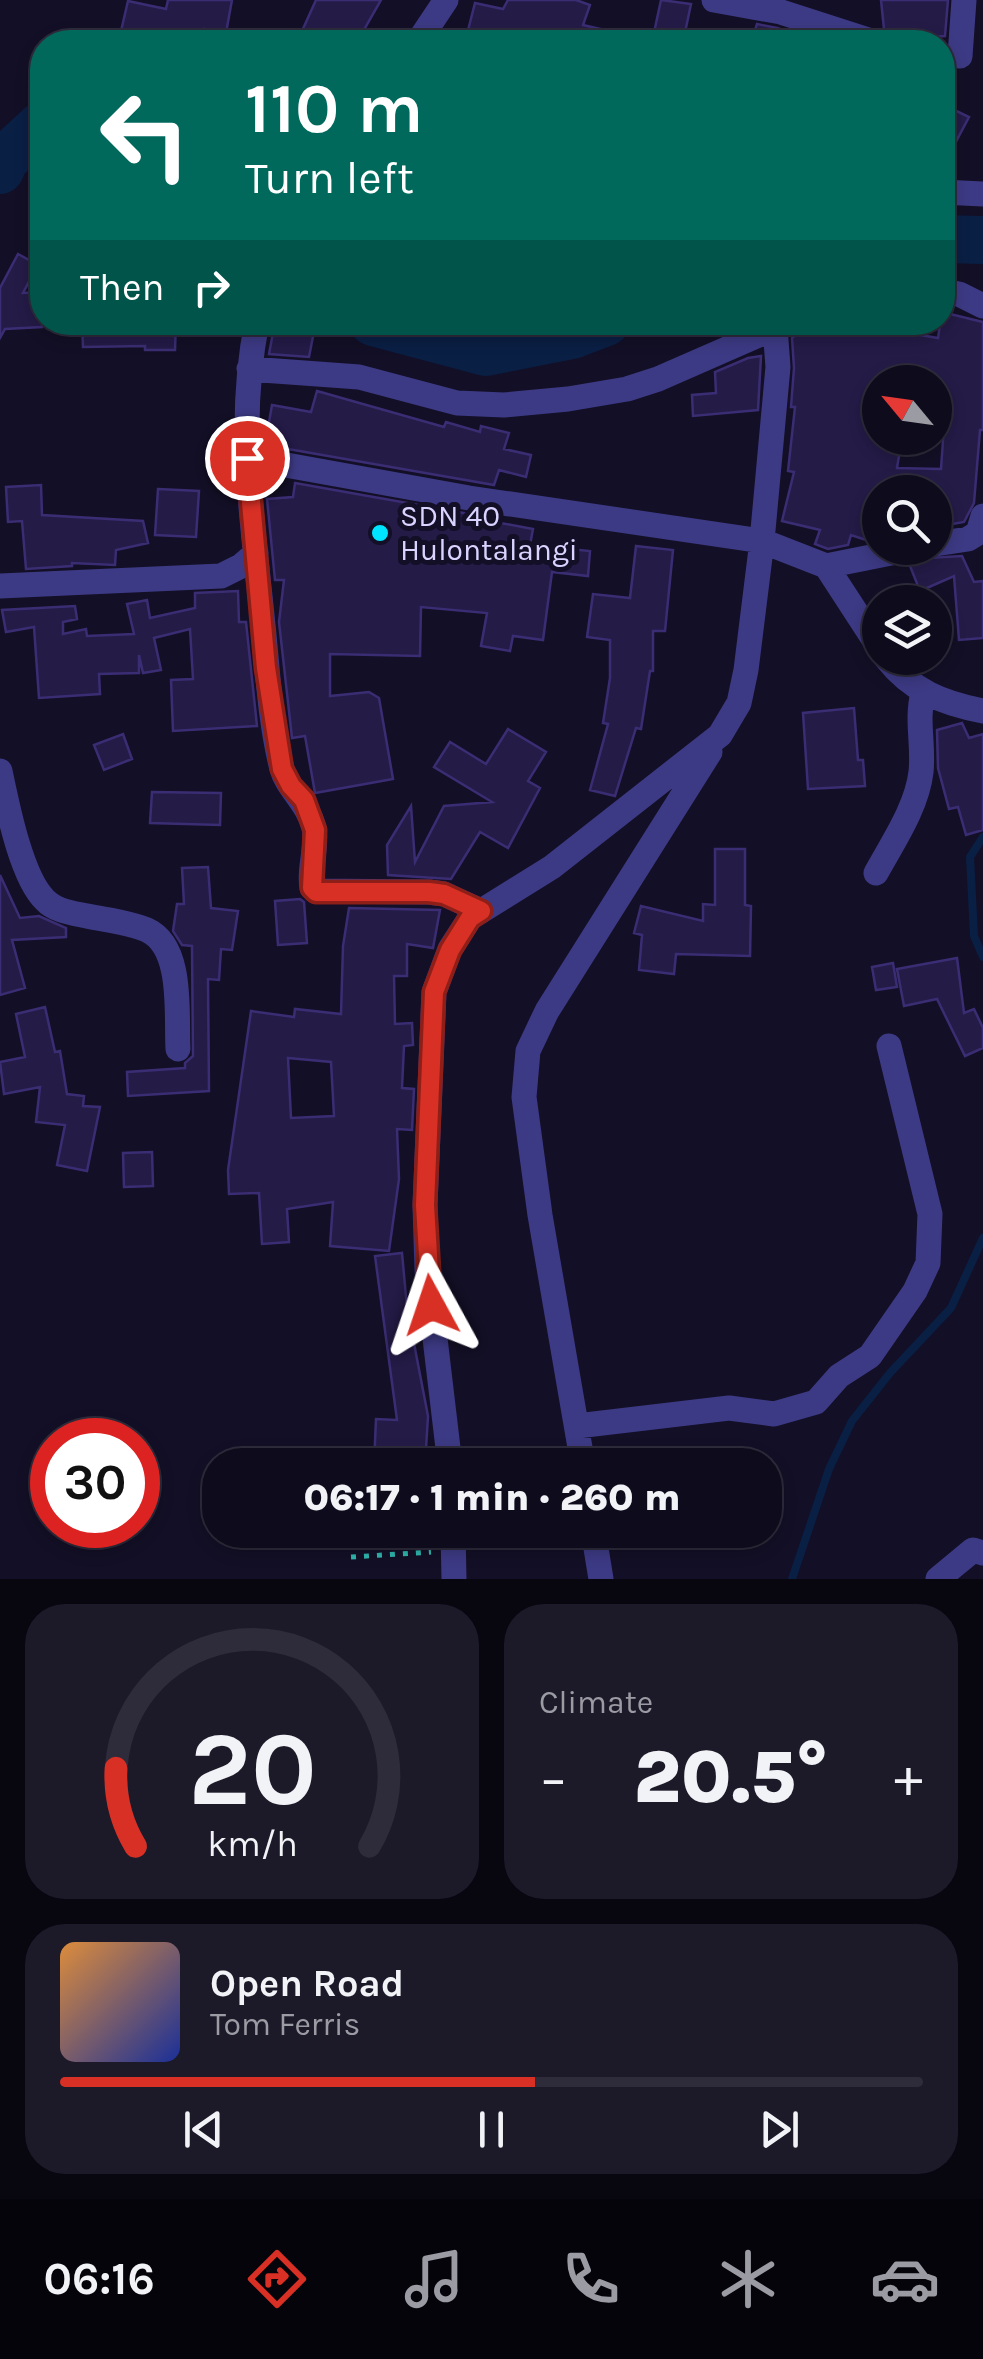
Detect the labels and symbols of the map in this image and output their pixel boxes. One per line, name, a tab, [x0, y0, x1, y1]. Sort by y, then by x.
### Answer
north arrow	[862, 365, 952, 455]
pin	[205, 416, 290, 501]
place label: SDN 40 Hulontalangi	[400, 498, 578, 568]
marker: SDN 40 Hulontalangi	[369, 522, 391, 544]
position arrow	[379, 1253, 483, 1357]
speed limit sign: 30	[30, 1418, 160, 1548]

